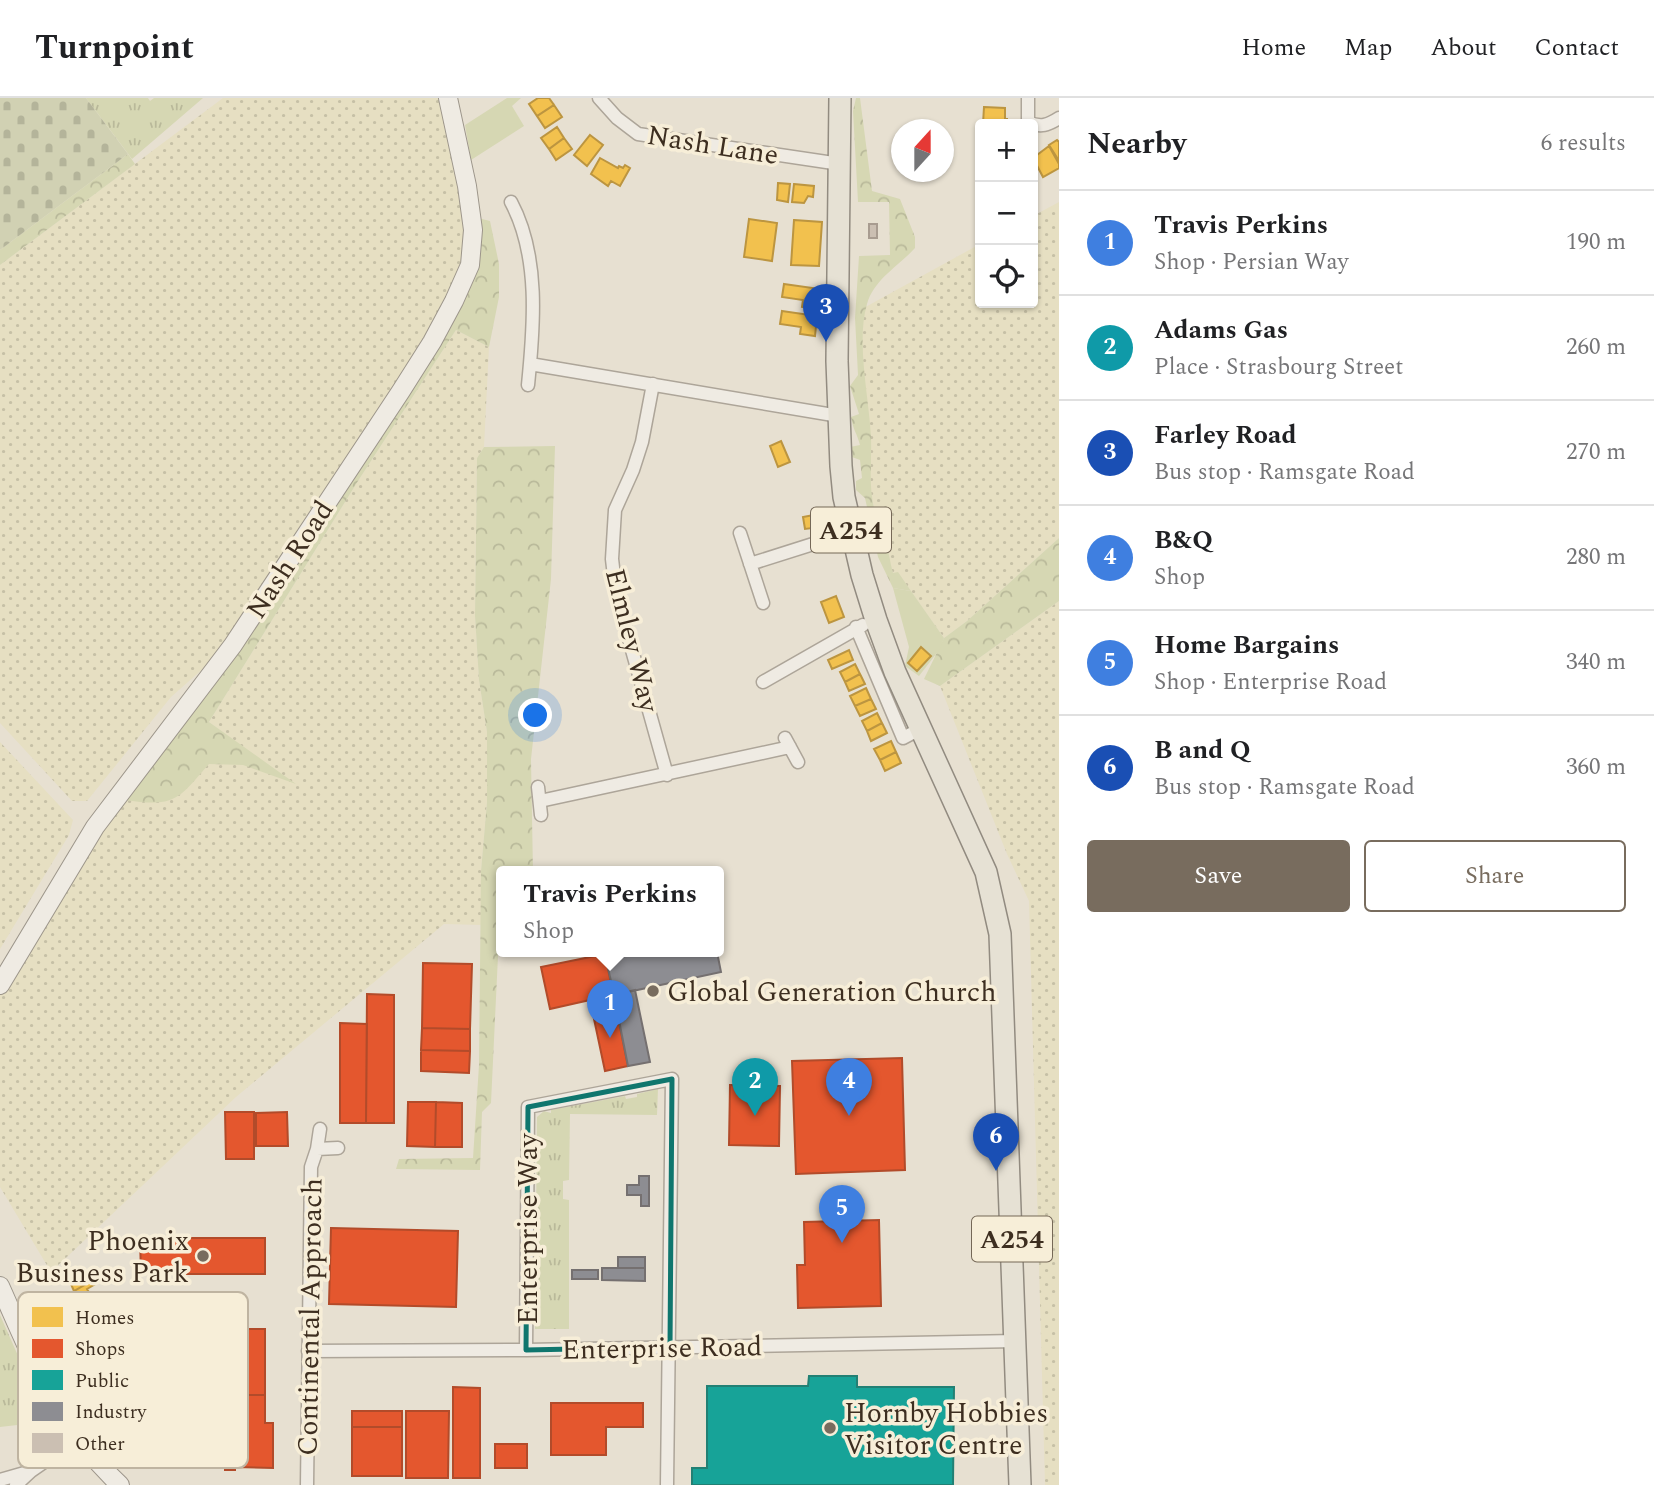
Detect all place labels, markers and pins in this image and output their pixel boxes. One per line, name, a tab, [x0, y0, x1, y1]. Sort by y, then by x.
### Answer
pin: 3	[803, 284, 849, 342]
place label: Global Generation Church	[667, 971, 997, 1014]
pin: 1	[587, 980, 633, 1038]
marker: Global Generation Church	[645, 983, 661, 999]
pin: 2	[732, 1058, 778, 1116]
pin: 4	[826, 1058, 872, 1116]
pin: 6	[973, 1113, 1019, 1171]
pin: 5	[819, 1185, 865, 1243]
place label: Phoenix Business Park	[16, 1220, 189, 1295]
marker: Phoenix Business Park	[195, 1248, 211, 1264]
place label: Hornby Hobbies Visitor Centre	[844, 1392, 1048, 1467]
marker: Hornby Hobbies Visitor Centre	[822, 1420, 838, 1436]

